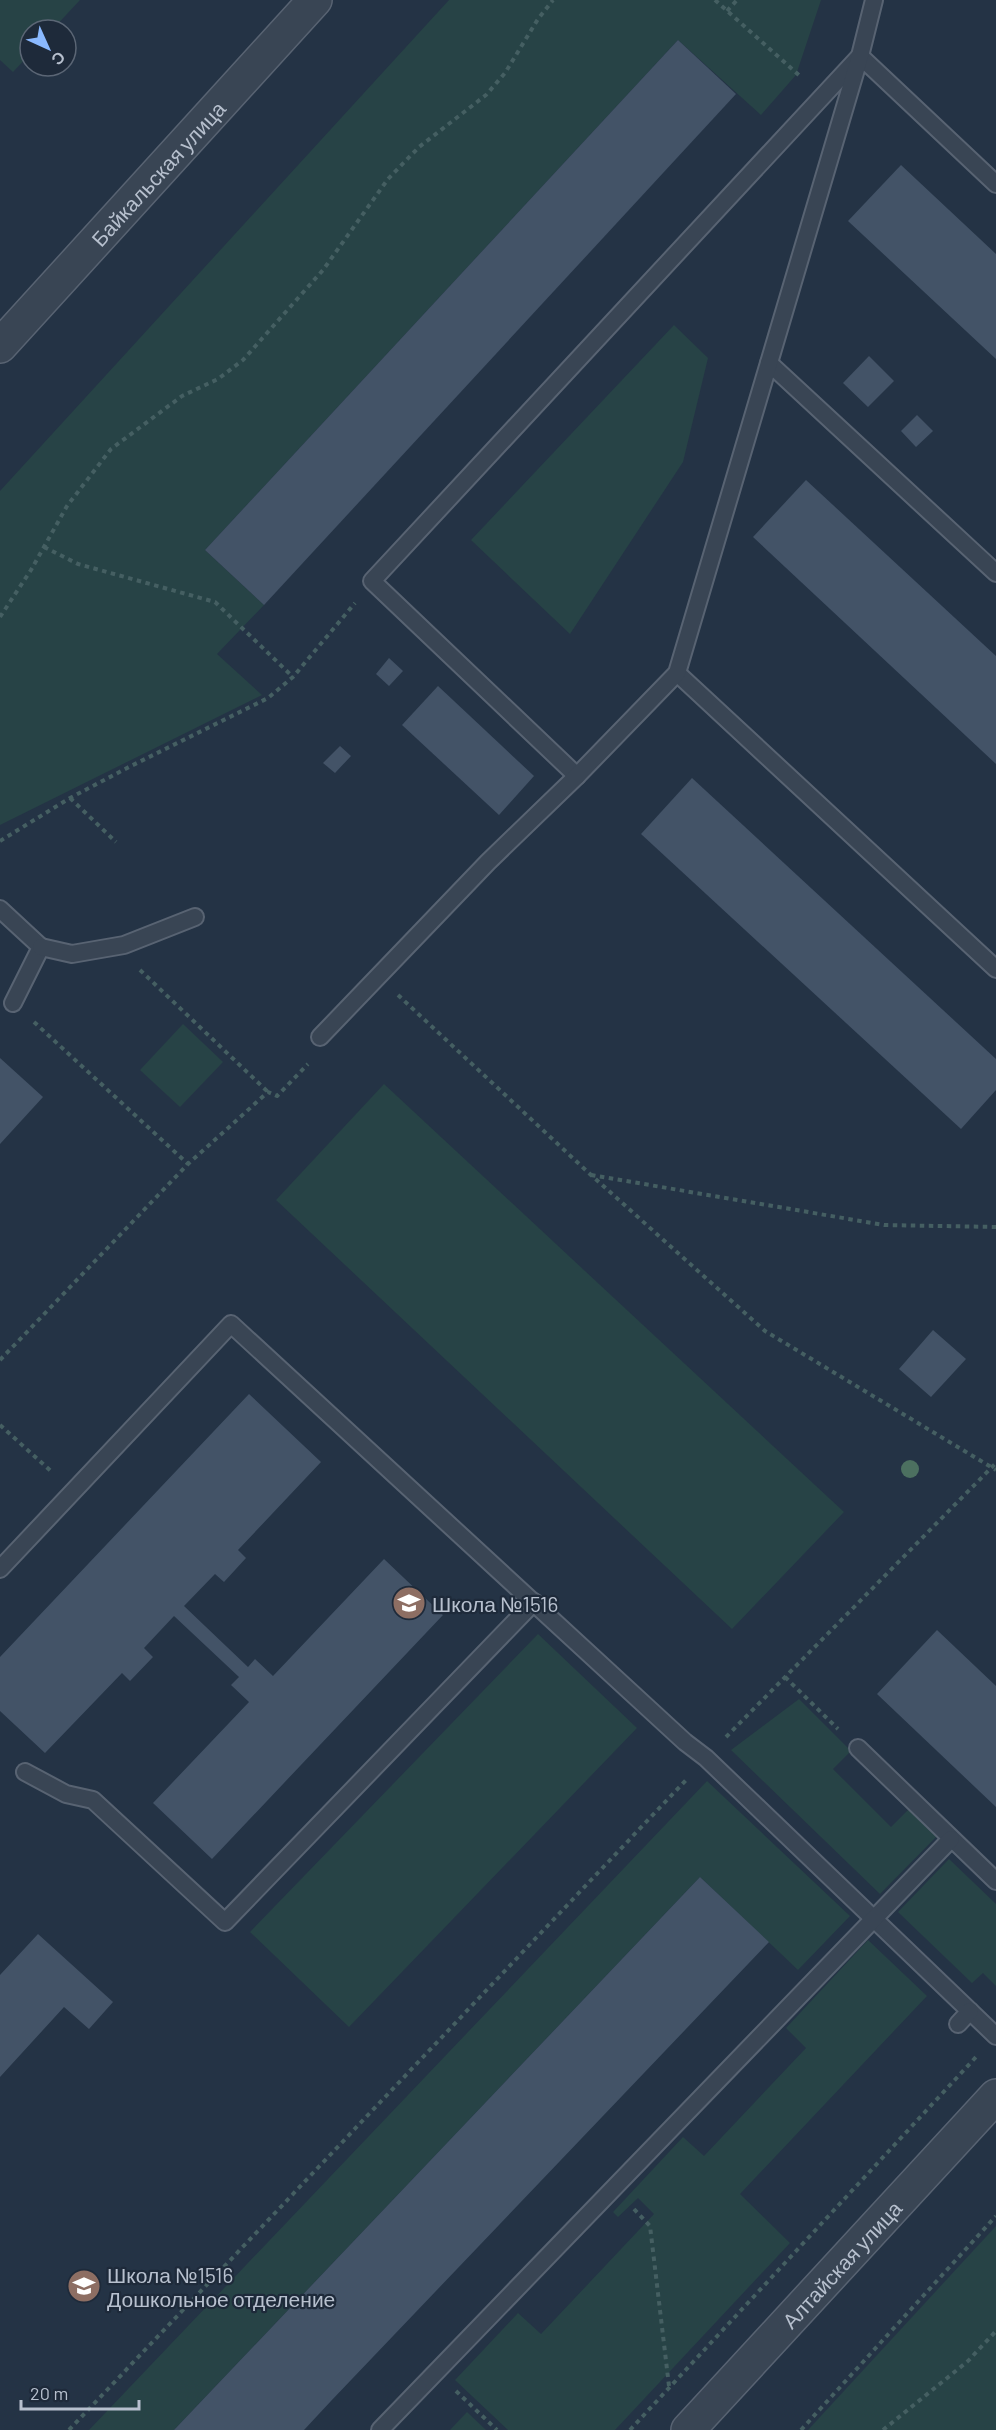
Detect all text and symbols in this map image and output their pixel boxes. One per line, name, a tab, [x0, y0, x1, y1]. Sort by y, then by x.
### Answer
north arrow	[18, 18, 78, 78]
text: С	[48, 48, 70, 70]
street label: Байкальская улица	[85, 95, 230, 251]
school or university icon: Школа №1516	[391, 1585, 427, 1621]
place label: Школа №1516	[432, 1591, 558, 1616]
street label: Алтайская улица	[776, 2195, 906, 2333]
place label: Школа №1516 Дошкольное отделение	[107, 2262, 335, 2311]
school or university icon: Школа №1516 Дошкольное отделение	[66, 2268, 102, 2304]
scale bar	[21, 2373, 140, 2411]
text: 20 m	[30, 2382, 68, 2404]

